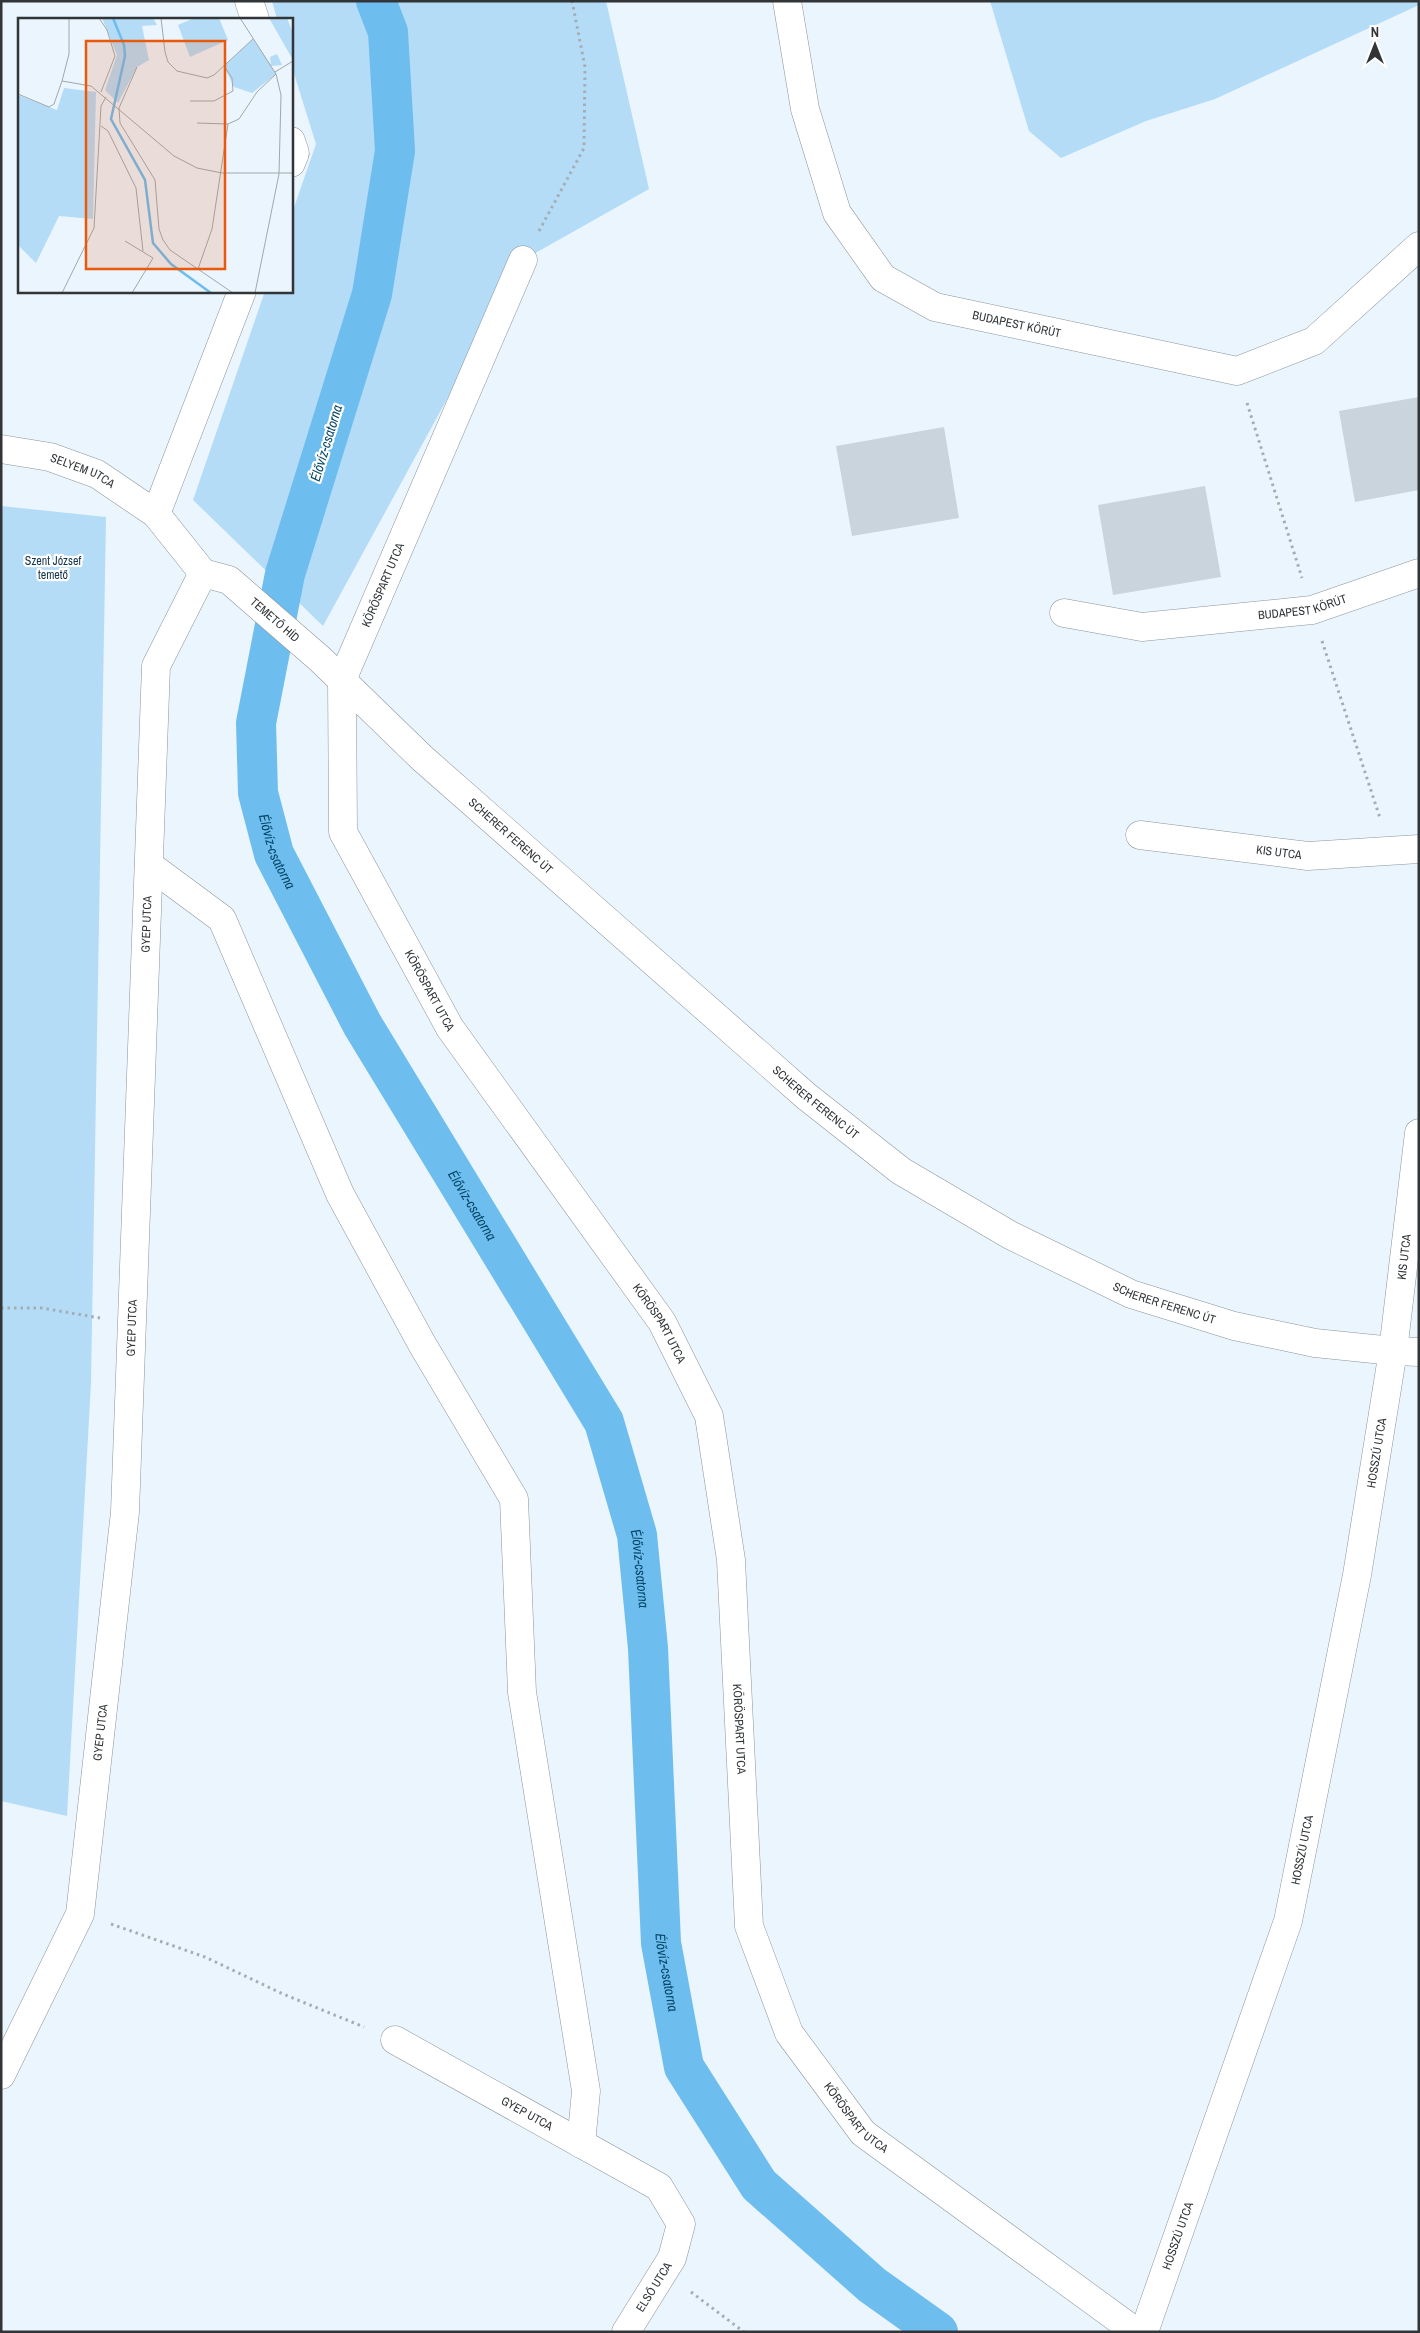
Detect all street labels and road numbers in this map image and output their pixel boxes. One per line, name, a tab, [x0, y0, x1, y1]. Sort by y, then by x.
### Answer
street label: BUDAPEST KÖRÚT	[971, 307, 1062, 341]
street label: SELYEM UTCA	[48, 450, 118, 492]
street label: KÖRÖSPART UTCA	[357, 540, 408, 630]
street label: BUDAPEST KÖRÚT	[1257, 591, 1349, 623]
street label: TEMETŐ HÍD	[247, 594, 303, 646]
street label: SCHERER FERENC ÚT	[465, 795, 556, 877]
street label: KIS UTCA	[1255, 842, 1303, 863]
street label: GYEP UTCA	[138, 895, 156, 953]
street label: KÖRÖSPART UTCA	[401, 947, 458, 1034]
street label: SCHERER FERENC ÚT	[769, 1062, 862, 1143]
street label: KIS UTCA	[1394, 1233, 1415, 1280]
street label: SCHERER FERENC ÚT	[1110, 1278, 1218, 1328]
street label: KÖRÖSPART UTCA	[629, 1281, 690, 1366]
street label: GYEP UTCA	[123, 1299, 141, 1357]
street label: HOSSZÚ UTCA	[1363, 1416, 1390, 1489]
street label: KÖRÖSPART UTCA	[729, 1683, 750, 1775]
street label: GYEP UTCA	[89, 1703, 111, 1762]
street label: HOSSZÚ UTCA	[1287, 1813, 1317, 1886]
street label: KÖRÖSPART UTCA	[820, 2079, 892, 2157]
street label: GYEP UTCA	[498, 2093, 556, 2134]
street label: HOSSZÚ UTCA	[1159, 2199, 1197, 2272]
street label: ELSŐ UTCA	[632, 2259, 676, 2315]

